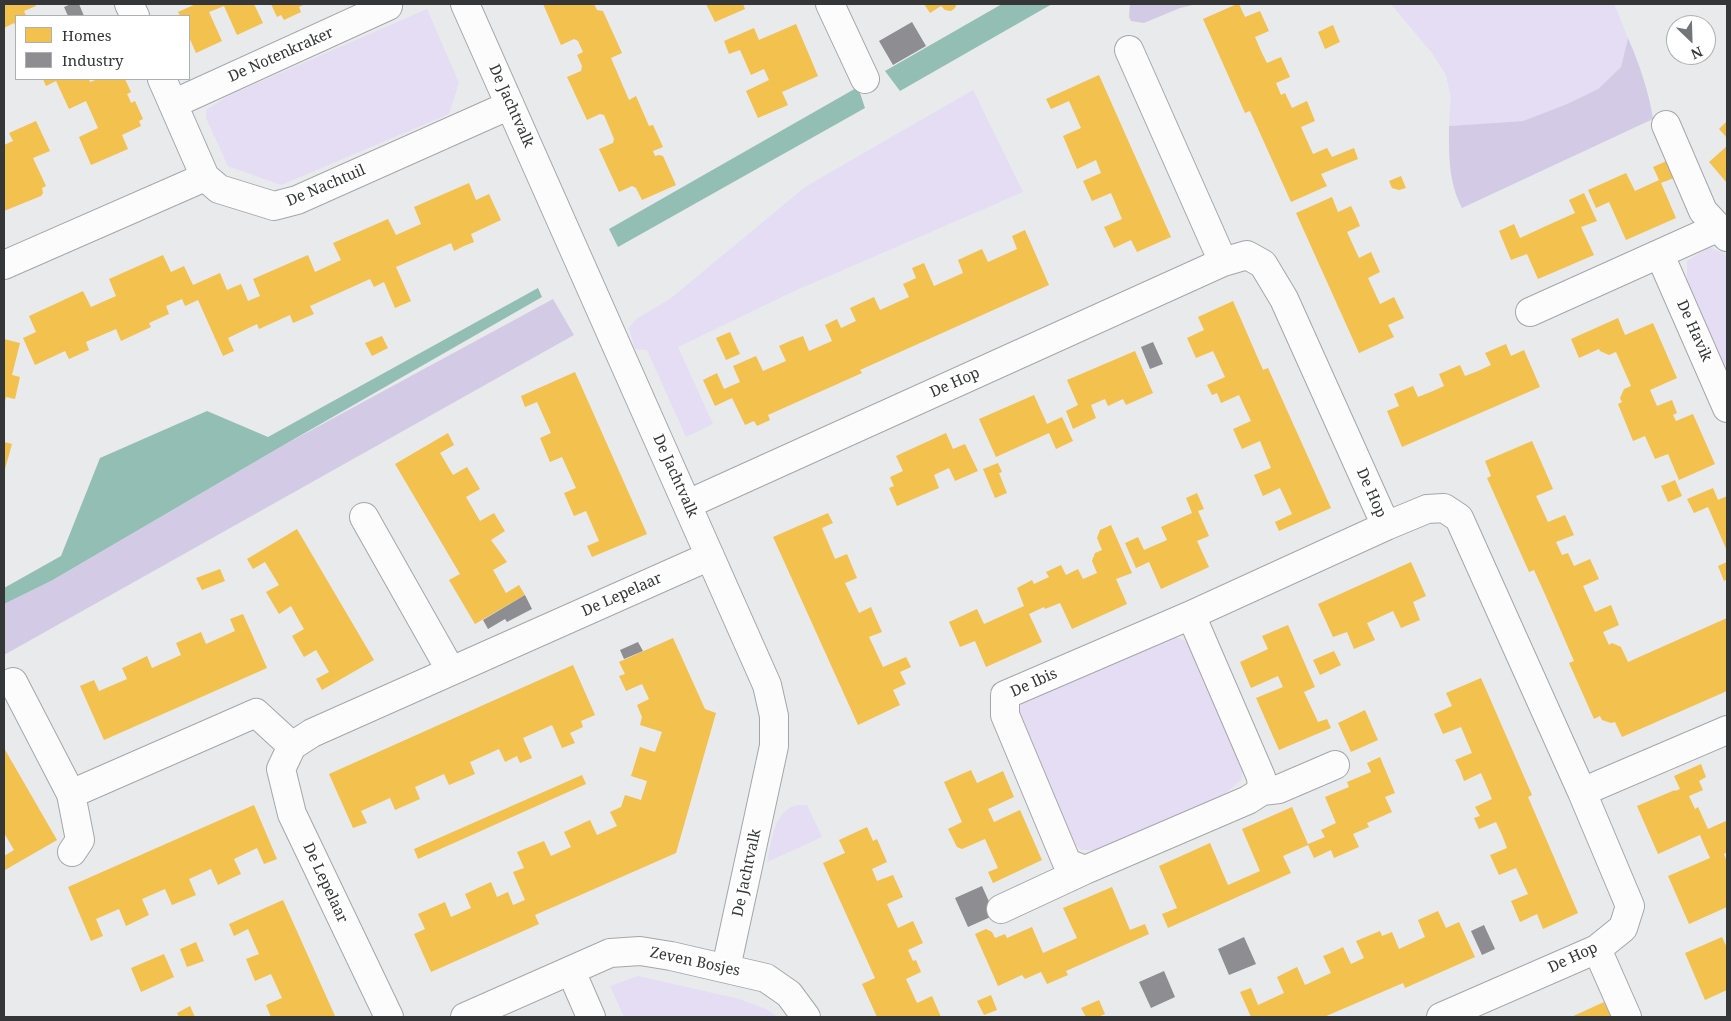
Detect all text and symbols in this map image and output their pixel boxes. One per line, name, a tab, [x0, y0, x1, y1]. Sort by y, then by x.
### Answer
legend	[15, 15, 190, 80]
north arrow	[1666, 15, 1716, 65]
street label: De Notenkraker	[226, 24, 336, 86]
text: Homes	[62, 25, 112, 45]
text: N	[1688, 42, 1706, 64]
text: Industry	[62, 50, 124, 70]
street label: De Jachtvalk	[485, 62, 537, 150]
street label: De Nachtuil	[284, 161, 368, 211]
street label: De Havik	[1672, 297, 1716, 365]
street label: De Hop	[927, 364, 983, 402]
street label: De Jachtvalk	[649, 432, 701, 520]
street label: De Hop	[1352, 465, 1390, 521]
street label: De Lepelaar	[579, 569, 665, 621]
street label: De Ibis	[1008, 665, 1060, 701]
street label: De Jachtvalk	[729, 827, 765, 919]
street label: De Lepelaar	[299, 840, 351, 926]
street label: De Hop	[1545, 939, 1601, 977]
street label: Zeven Bosjes	[648, 944, 742, 980]

